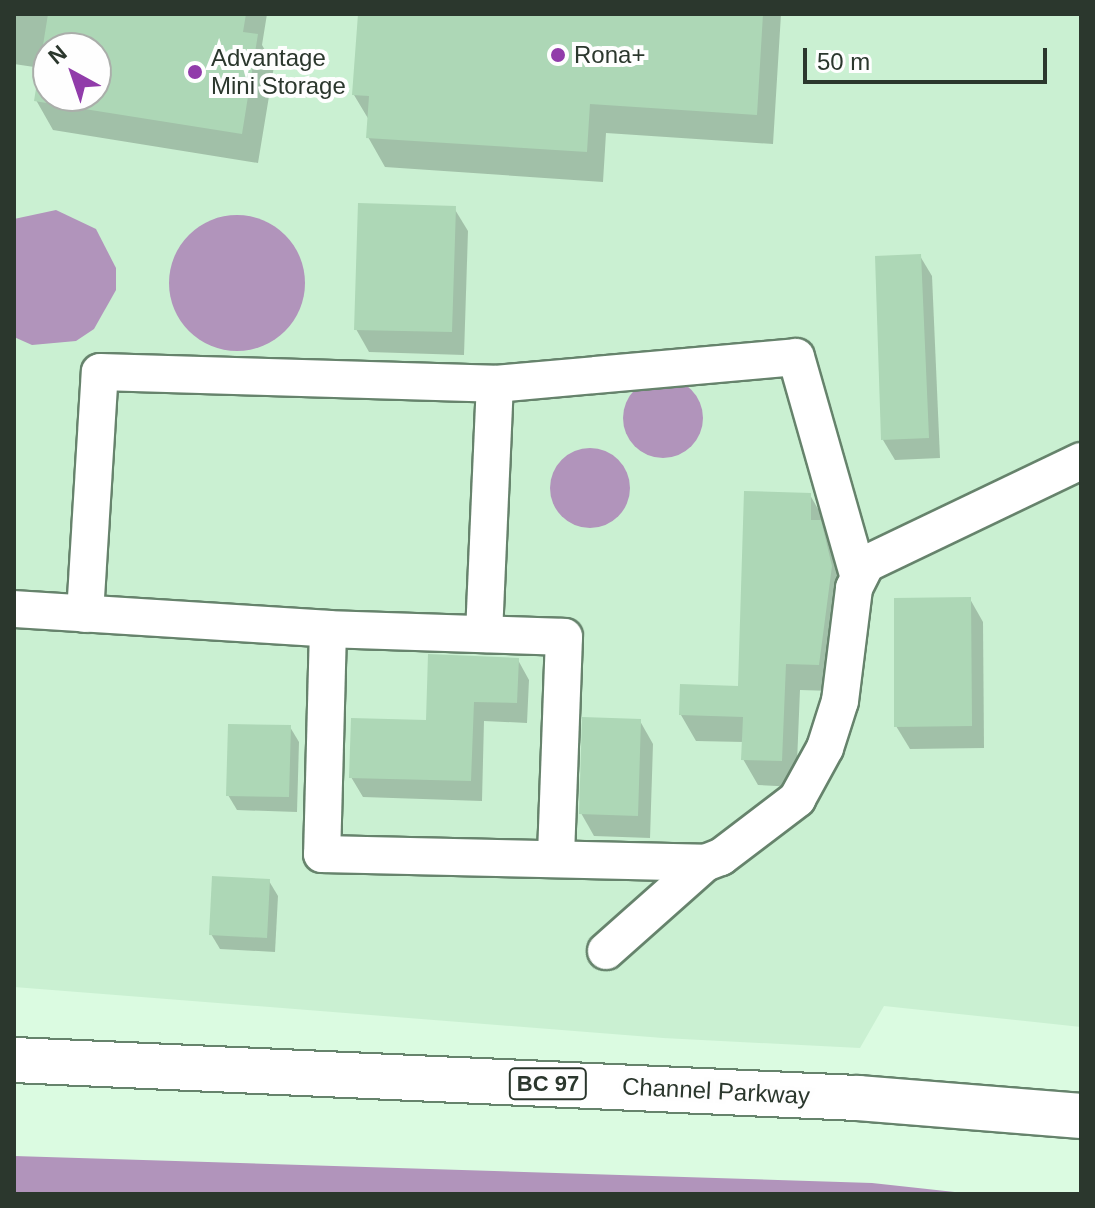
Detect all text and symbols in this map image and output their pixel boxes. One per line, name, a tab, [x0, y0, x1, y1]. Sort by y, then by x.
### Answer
north arrow	[32, 32, 112, 112]
scale bar	[807, 32, 1051, 82]
text: N	[43, 40, 72, 69]
place label: Rona+	[574, 41, 645, 69]
place label: Advantage Mini Storage	[211, 44, 346, 100]
marker: Rona+	[549, 46, 567, 64]
text: 50 m	[817, 48, 870, 75]
marker: Advantage Mini Storage	[186, 63, 204, 81]
road number: BC 97	[508, 1066, 588, 1102]
street label: Channel Parkway	[621, 1072, 811, 1110]

